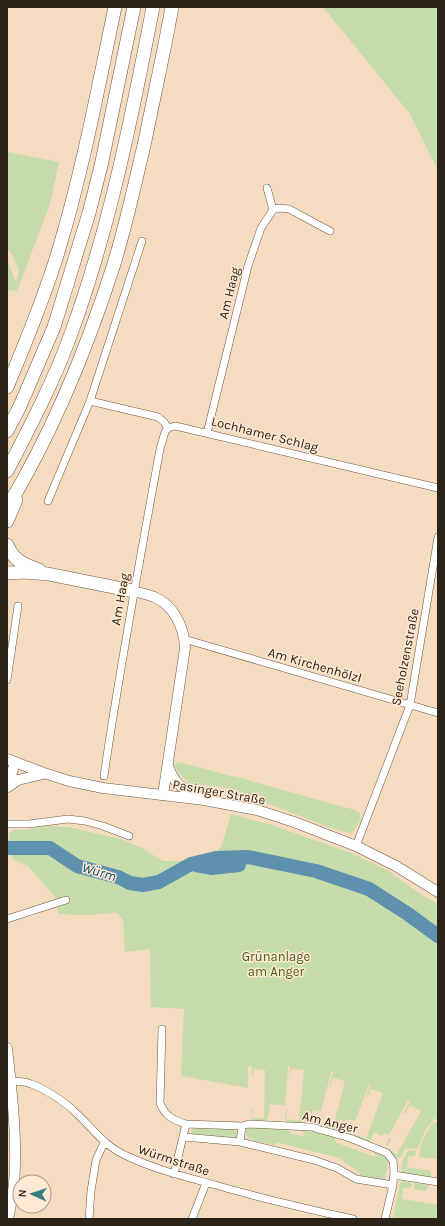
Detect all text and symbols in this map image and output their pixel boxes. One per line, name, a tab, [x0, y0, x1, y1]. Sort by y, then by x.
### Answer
street label: Am Haag	[215, 265, 243, 321]
street label: Lochhamer Schlag	[210, 413, 321, 455]
street label: Am Haag	[108, 571, 132, 626]
street label: Seeholzenstraße	[388, 607, 422, 707]
street label: Am Kirchenhölzl	[266, 644, 364, 686]
street label: Pasinger Straße	[171, 776, 267, 808]
water label: Würm	[80, 859, 118, 885]
park label: Grünanlage am Anger	[242, 949, 311, 979]
street label: Am Anger	[301, 1108, 360, 1136]
street label: Würmstraße	[136, 1141, 212, 1179]
north arrow	[12, 1174, 52, 1214]
text: N	[16, 1189, 29, 1198]

